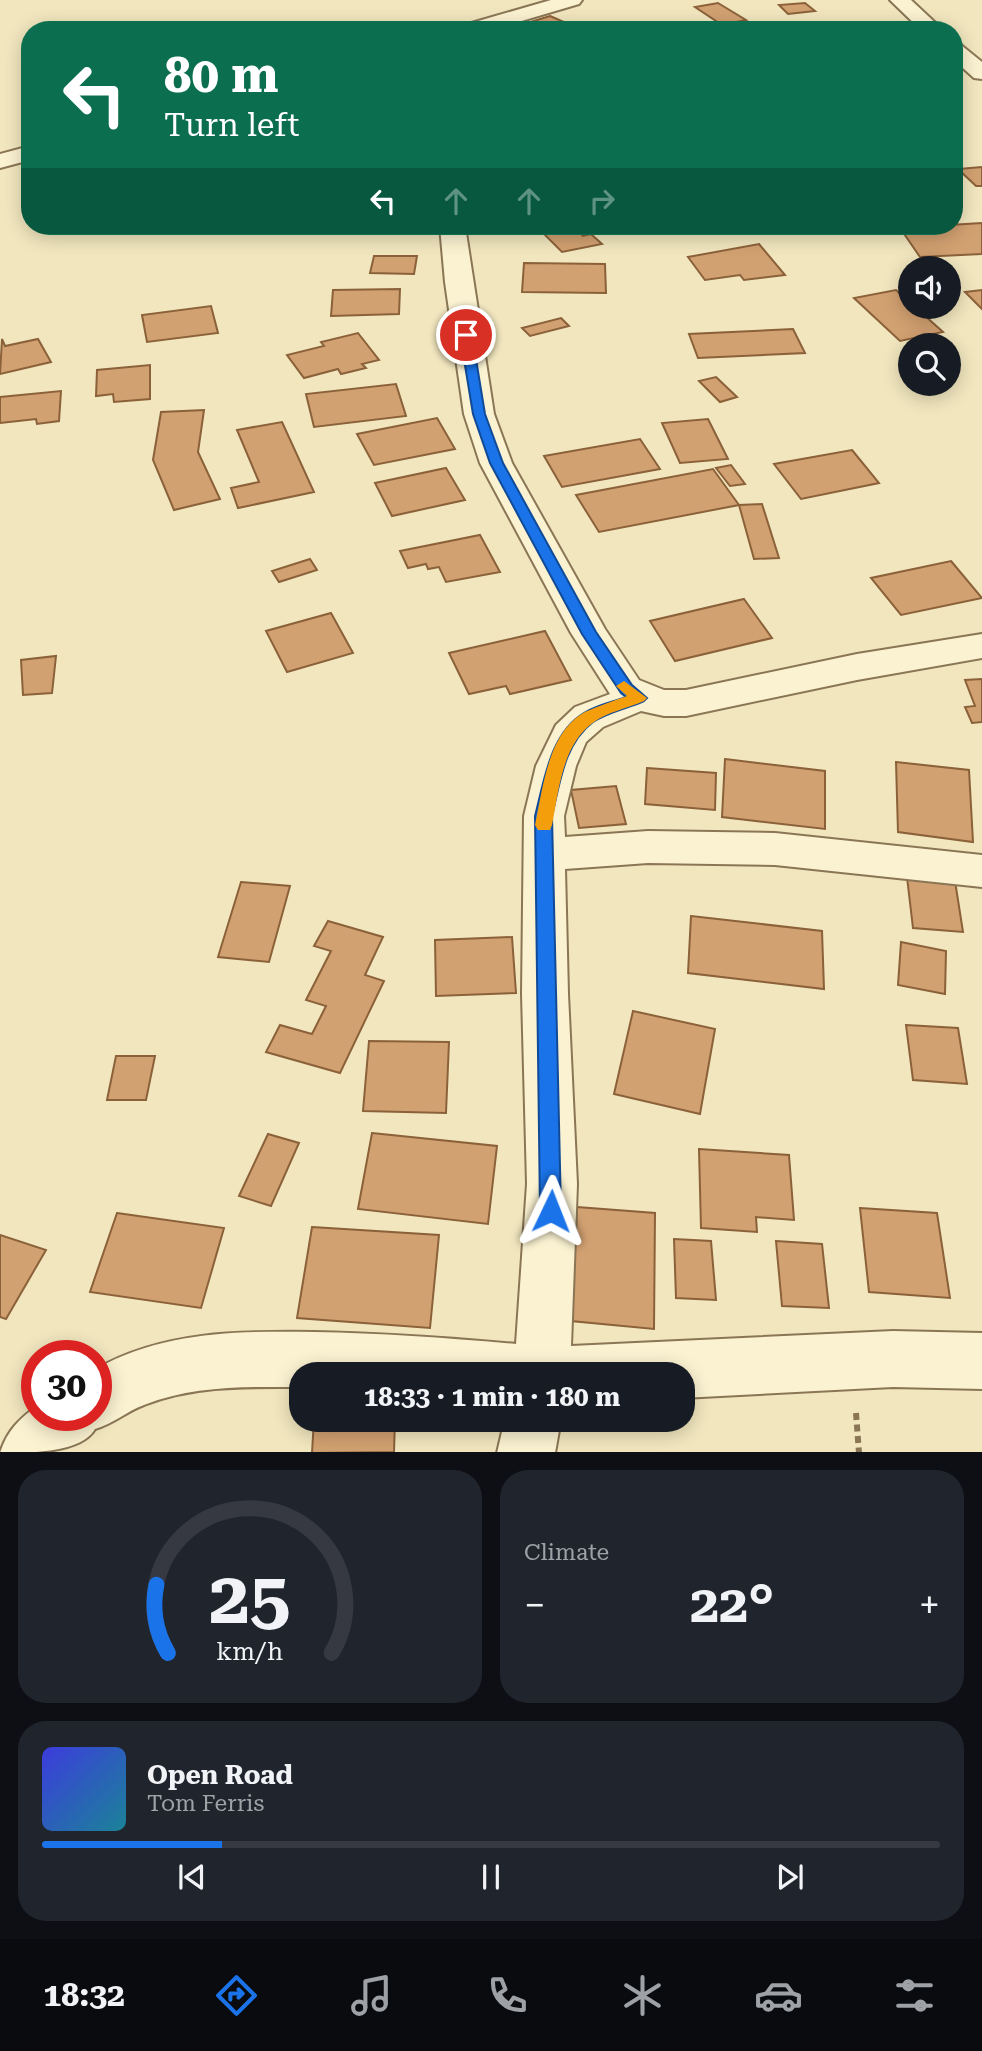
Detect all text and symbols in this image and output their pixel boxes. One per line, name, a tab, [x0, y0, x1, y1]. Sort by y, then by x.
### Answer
text: 80 m	[164, 47, 279, 104]
icon: left	[49, 49, 140, 140]
text: Turn left	[164, 106, 299, 144]
icon: left	[364, 182, 402, 220]
icon: ahead	[437, 182, 475, 220]
icon: ahead	[510, 182, 548, 220]
icon: right	[583, 182, 621, 220]
map controls	[898, 256, 961, 396]
button: sound	[898, 256, 961, 319]
pin	[436, 305, 496, 365]
icon: arrive	[447, 316, 485, 354]
button: search	[898, 333, 961, 396]
position arrow	[514, 1174, 588, 1248]
speed limit sign: 30	[21, 1340, 112, 1431]
text: 18:33 · 1 min · 180 m	[364, 1382, 620, 1412]
text: Climate	[524, 1539, 609, 1566]
text: 25	[209, 1556, 291, 1641]
text: 22°	[690, 1574, 774, 1635]
text: −	[524, 1583, 545, 1627]
text: +	[919, 1583, 940, 1627]
text: km/h	[217, 1636, 283, 1665]
text: Open Road	[147, 1760, 293, 1790]
text: Tom Ferris	[147, 1790, 264, 1817]
icon: previous	[173, 1858, 211, 1896]
icon: pause	[472, 1858, 510, 1896]
icon: next	[771, 1858, 809, 1896]
icon: directions	[212, 1971, 261, 2020]
icon: music	[347, 1971, 396, 2020]
icon: phone	[483, 1971, 532, 2020]
icon: climate	[618, 1971, 667, 2020]
icon: car	[754, 1971, 803, 2020]
icon: filters	[890, 1971, 939, 2020]
text: 18:32	[43, 1976, 125, 2014]

